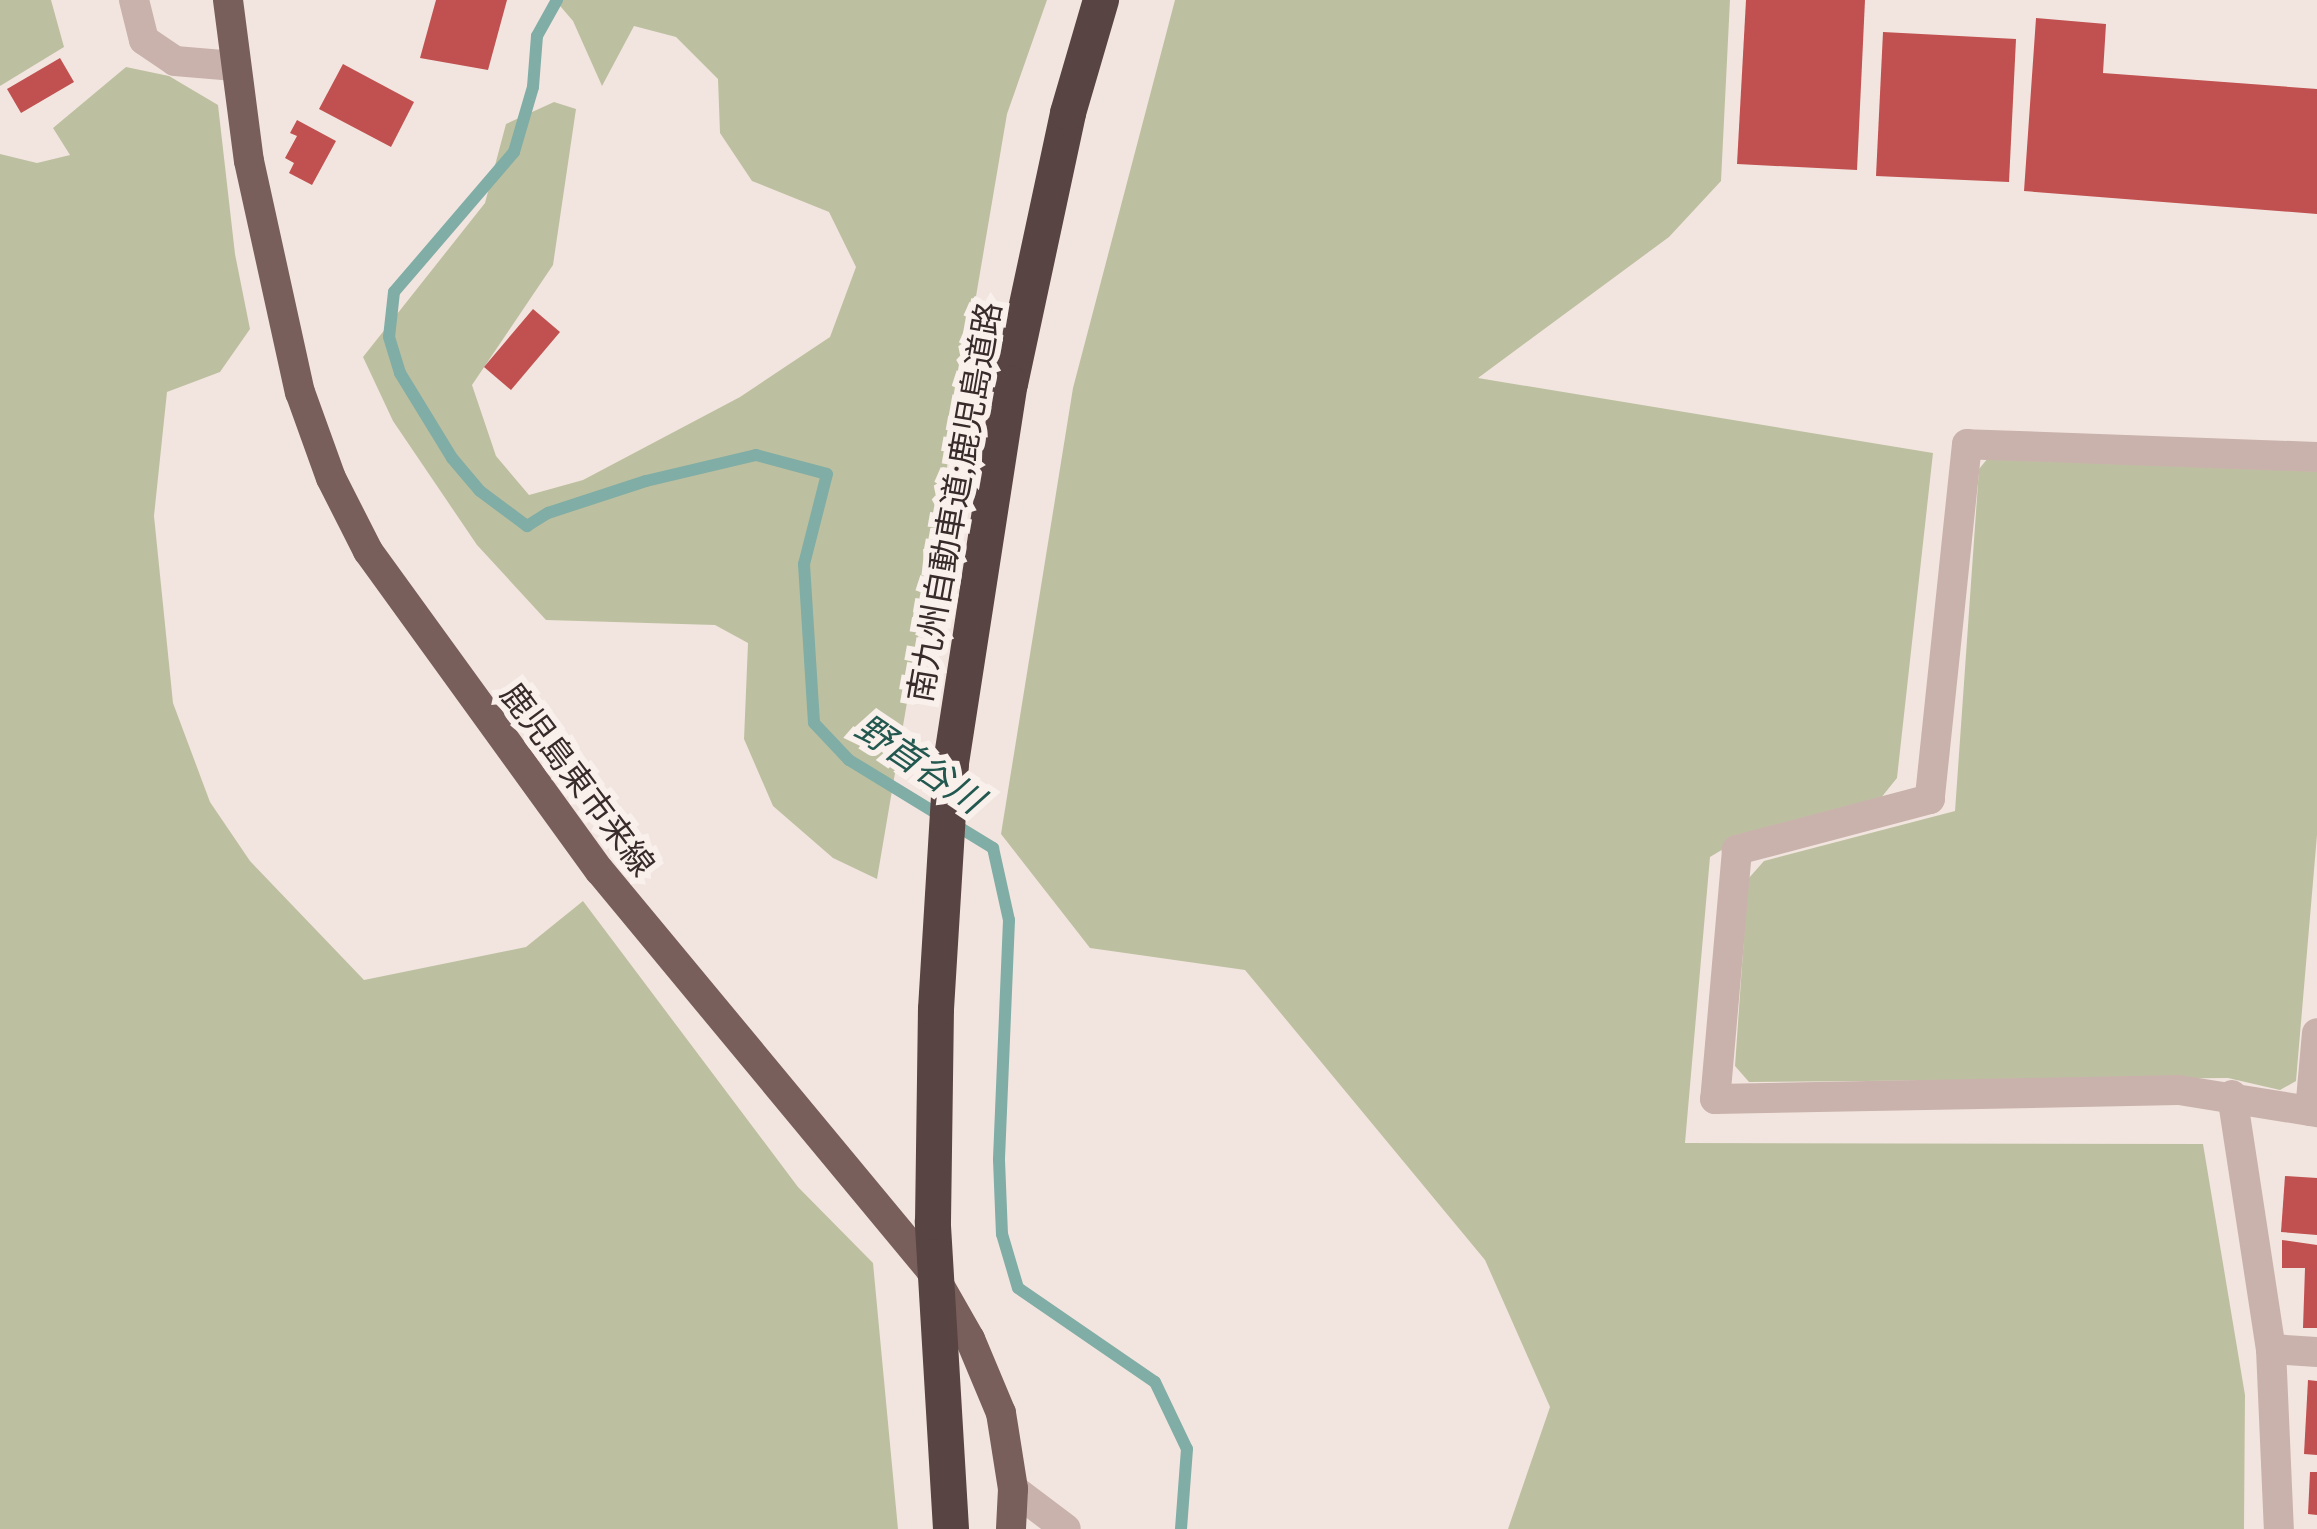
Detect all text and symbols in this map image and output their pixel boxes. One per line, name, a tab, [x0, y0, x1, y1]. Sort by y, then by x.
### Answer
street label: 南九州自動車道;鹿児島道路	[899, 299, 1009, 705]
street label: 鹿児島東市来線	[493, 675, 663, 883]
water label: 野首谷川	[848, 705, 992, 821]

